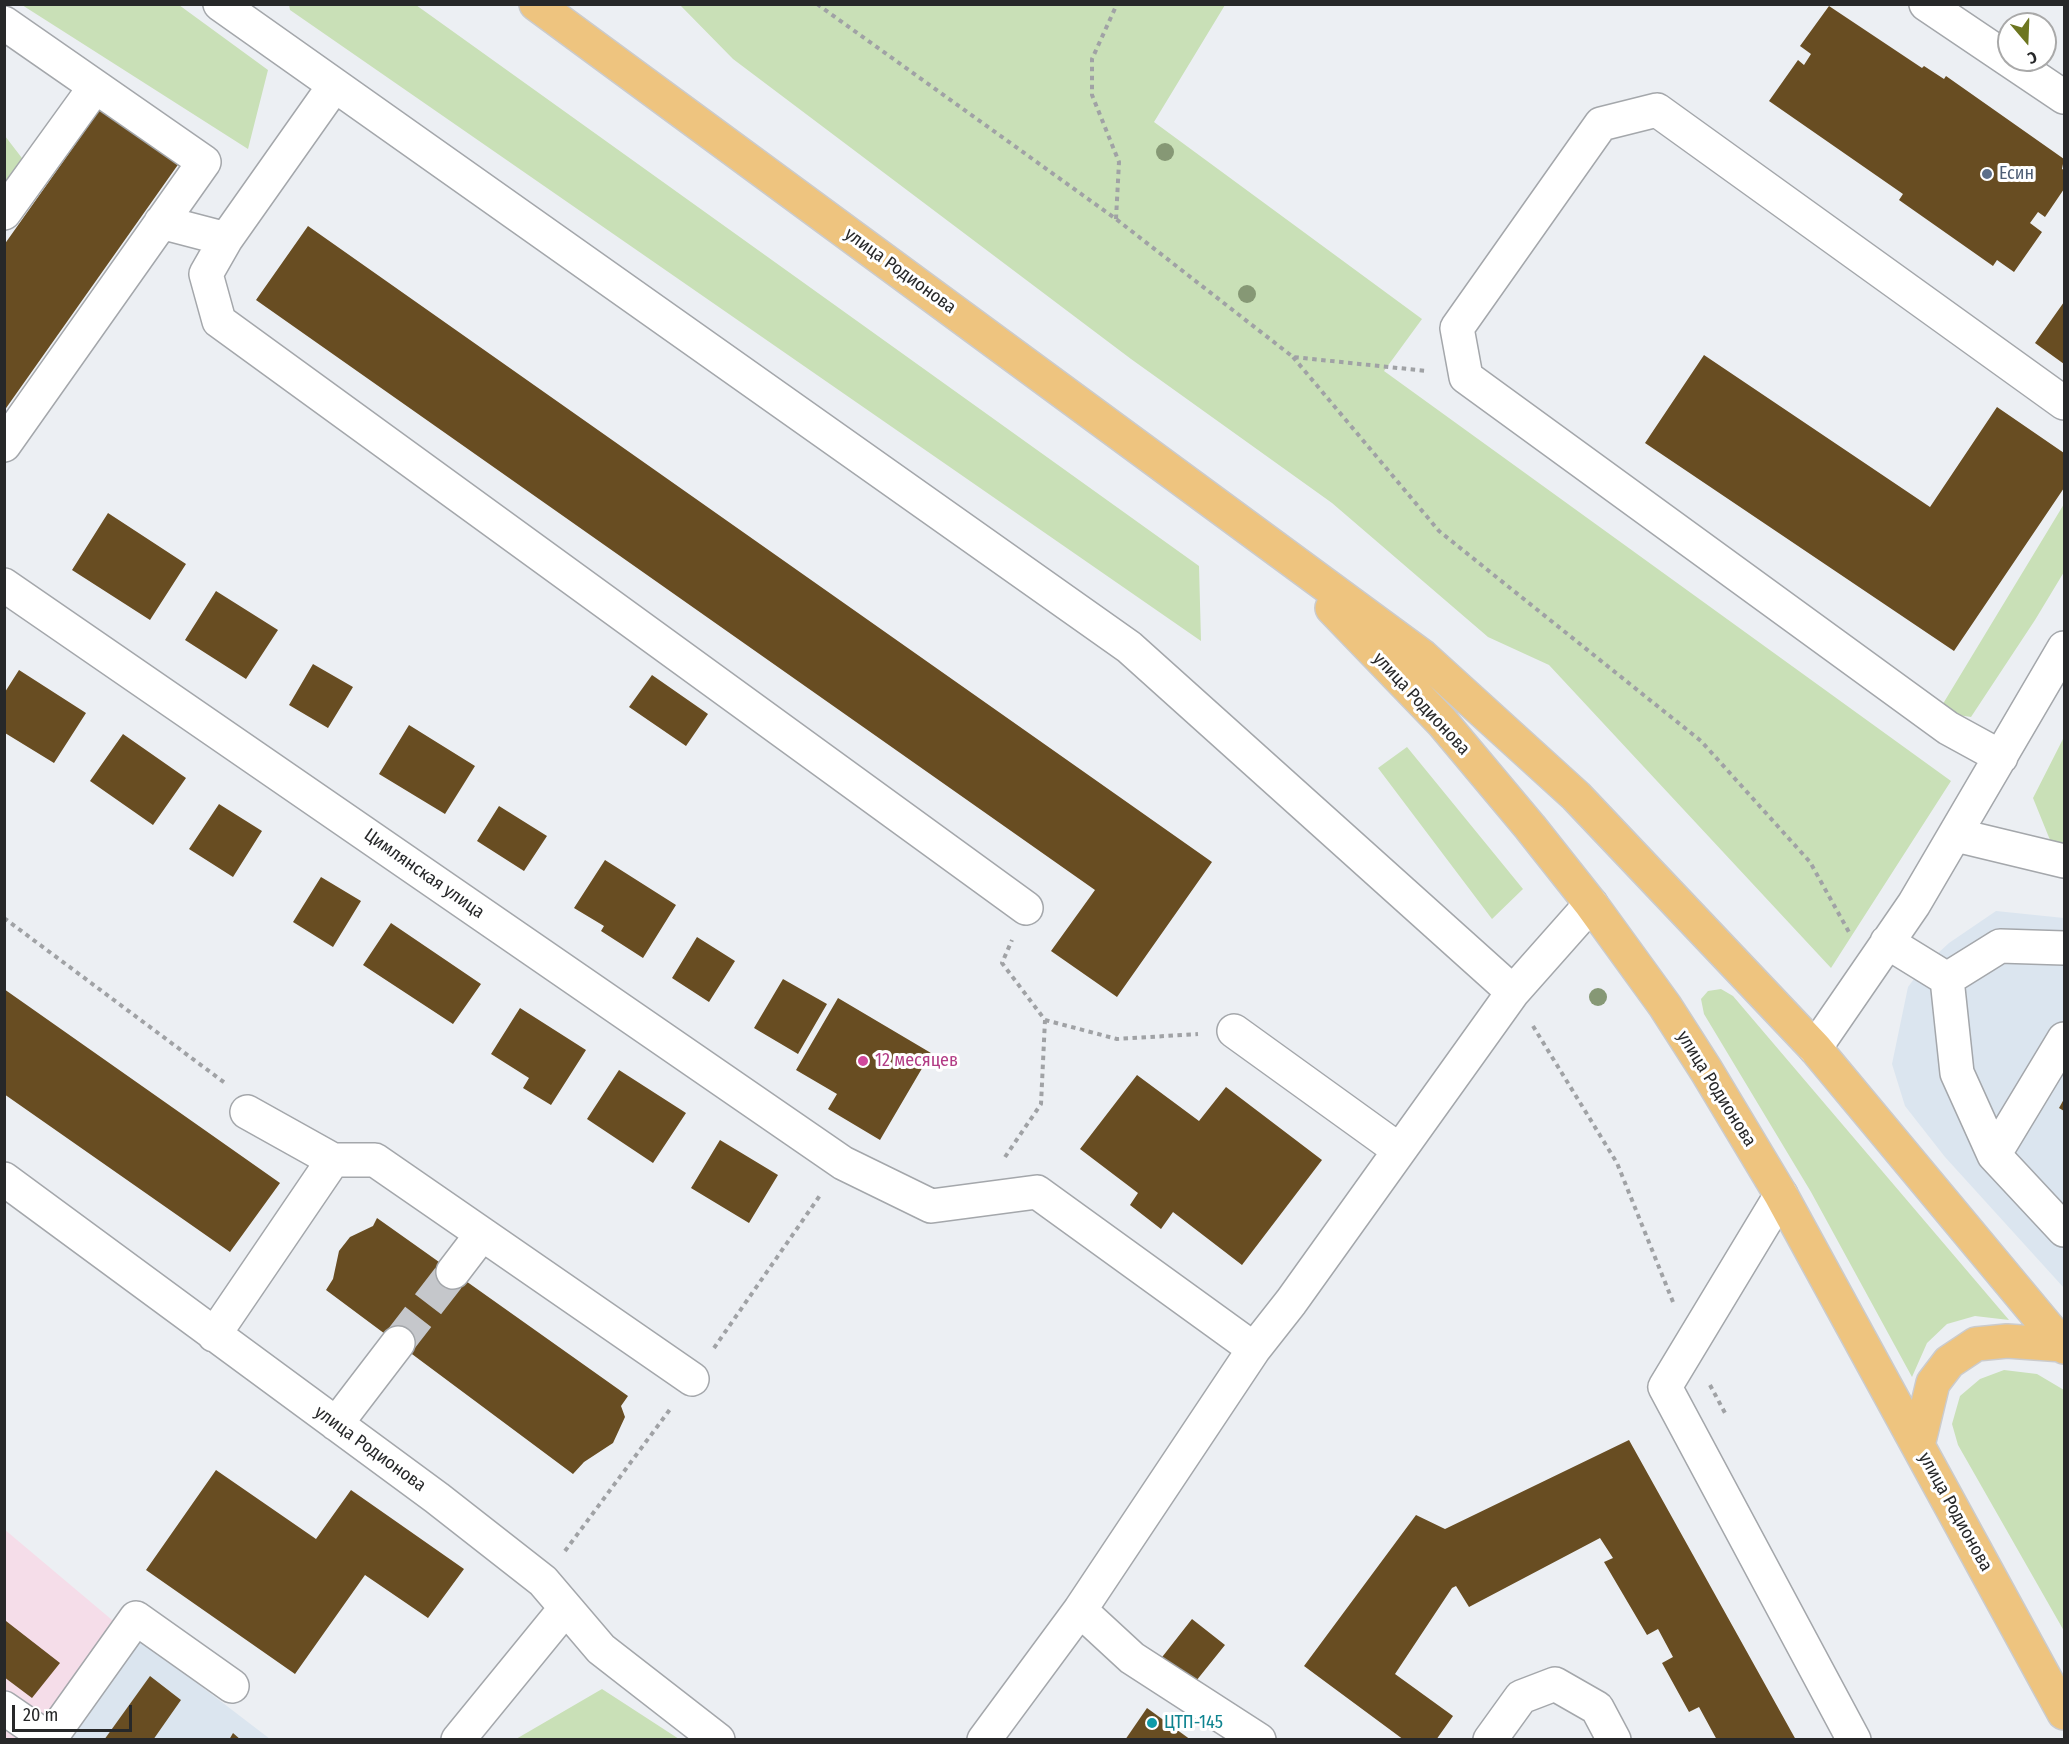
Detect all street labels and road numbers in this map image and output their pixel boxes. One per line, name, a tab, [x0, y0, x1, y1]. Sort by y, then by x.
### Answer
street label: улица Родионова	[840, 223, 960, 319]
street label: улица Родионова	[1368, 648, 1474, 760]
street label: Цимлянская улица	[360, 824, 488, 924]
street label: улица Родионова	[1672, 1027, 1760, 1151]
street label: улица Родионова	[310, 1401, 430, 1497]
street label: улица Родионова	[1913, 1449, 1997, 1575]

